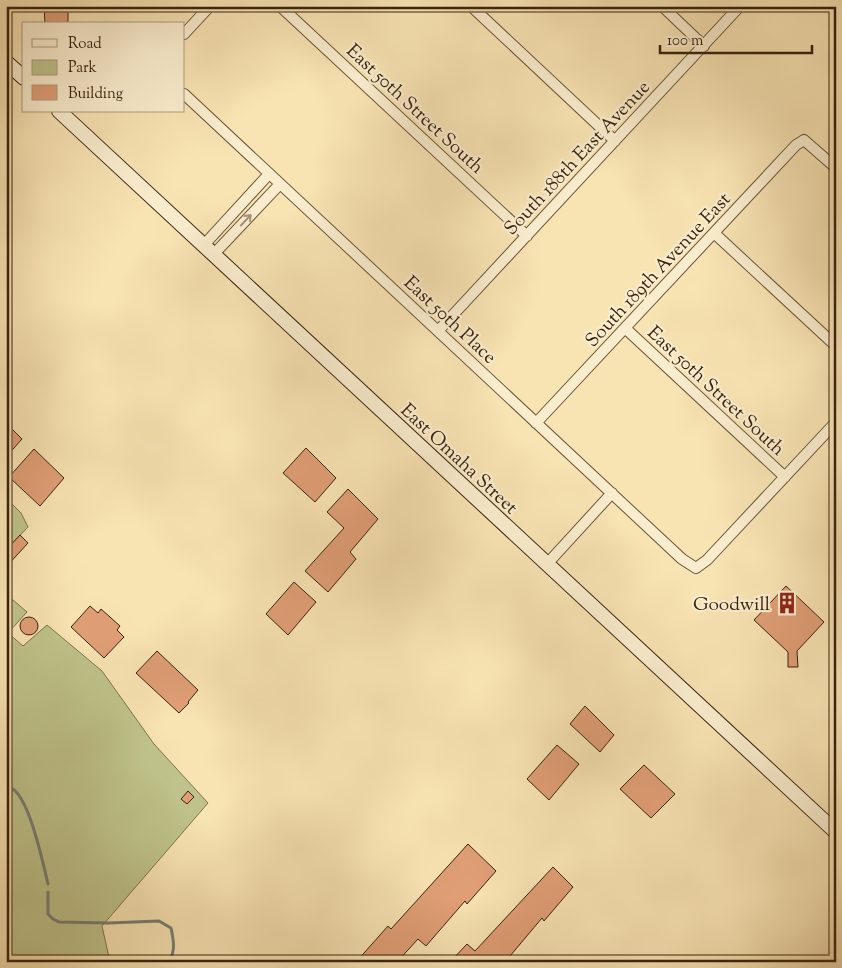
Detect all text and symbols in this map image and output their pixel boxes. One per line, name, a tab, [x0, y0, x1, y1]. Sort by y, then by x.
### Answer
legend	[22, 22, 185, 112]
scale bar	[660, 22, 812, 54]
text: 100 m	[667, 31, 704, 52]
text: Road	[68, 34, 102, 55]
street label: East 50th Street South	[339, 39, 489, 181]
text: Park	[68, 58, 97, 79]
street label: South 188th East Avenue	[499, 75, 657, 242]
text: Building	[68, 84, 123, 105]
street label: South 189th Avenue East	[580, 187, 738, 354]
one-way arrow	[240, 213, 252, 226]
street label: East 50th Place	[397, 271, 502, 371]
street label: East 50th Street South	[640, 321, 790, 463]
street label: East Omaha Street	[394, 398, 523, 522]
building icon: Goodwill	[774, 590, 800, 616]
place label: Goodwill	[693, 592, 770, 619]

